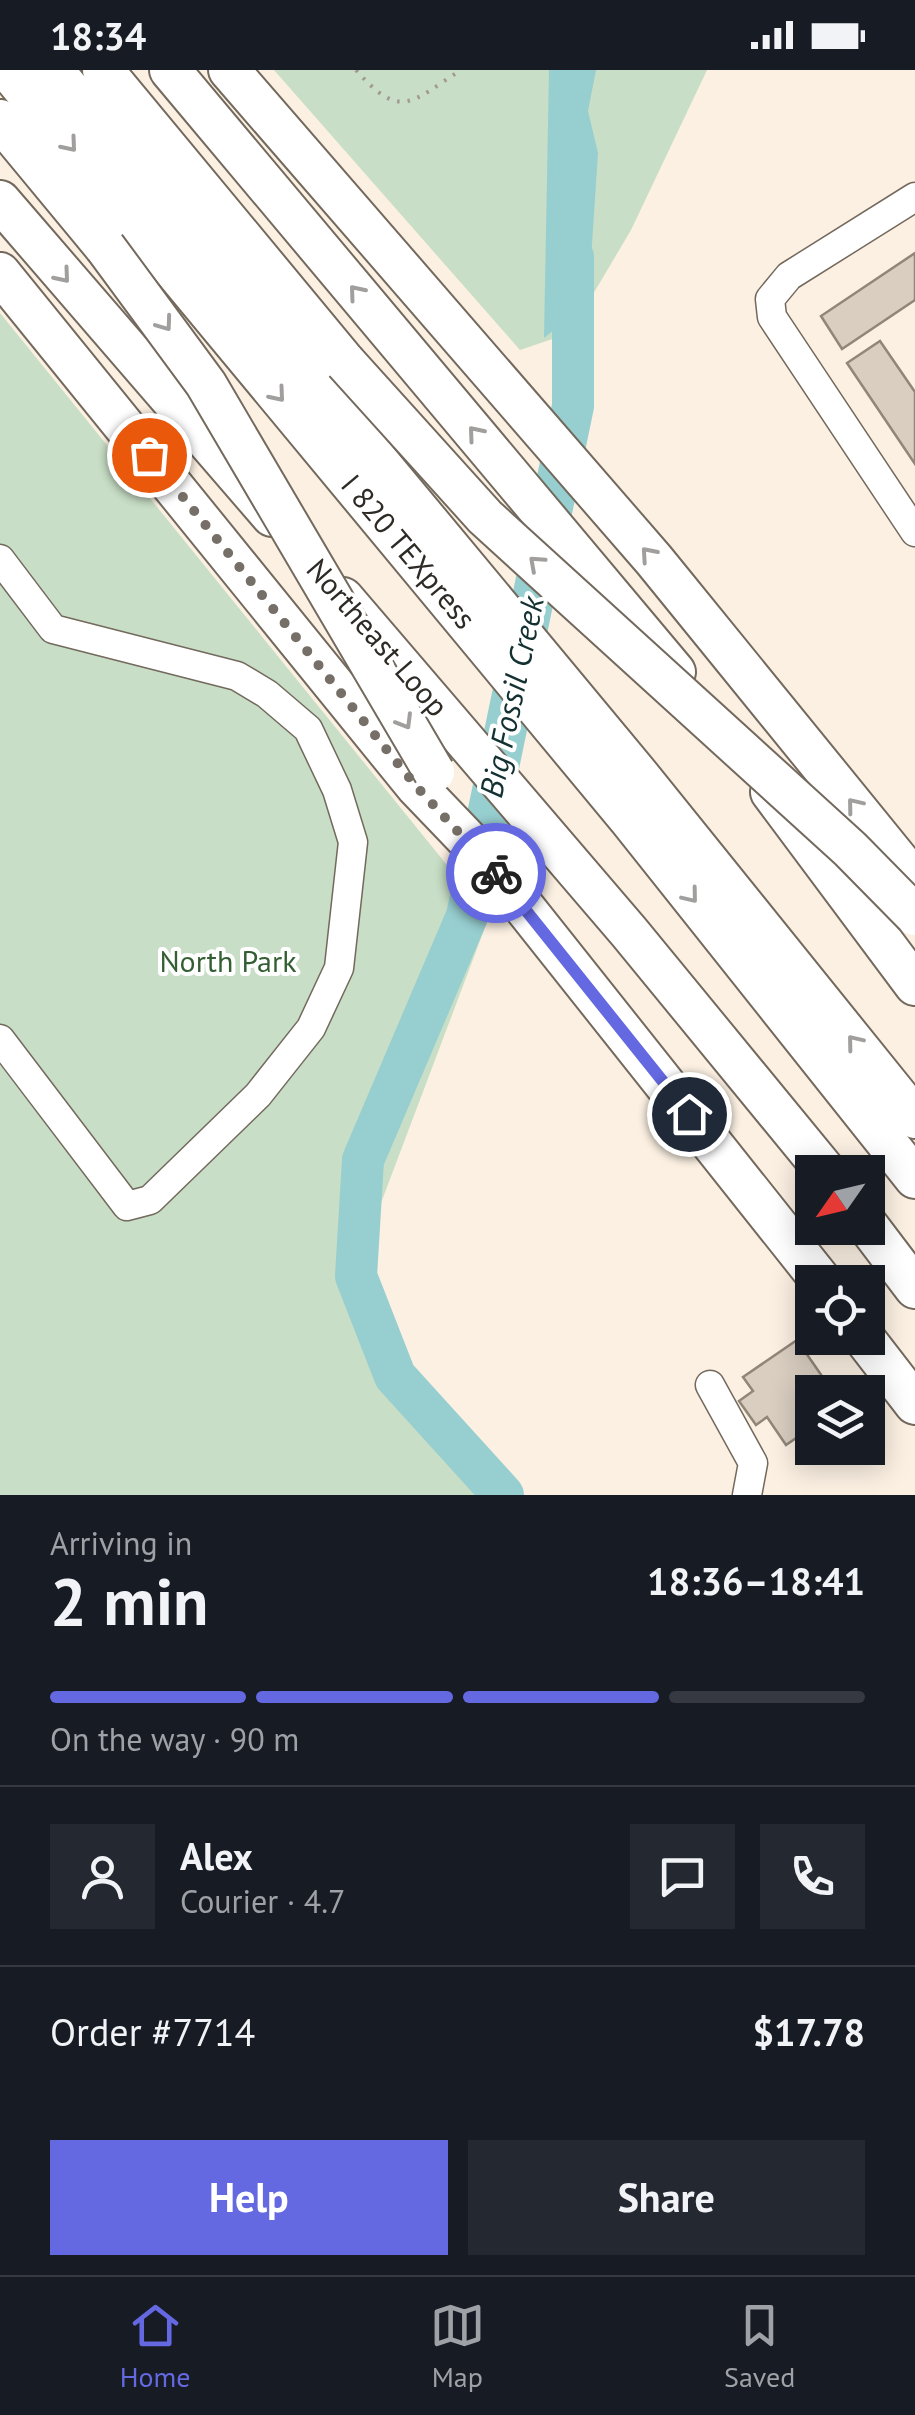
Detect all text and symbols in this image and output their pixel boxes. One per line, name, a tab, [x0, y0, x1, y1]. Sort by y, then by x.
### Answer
text: 18:34	[50, 11, 146, 60]
one-way arrow	[58, 134, 76, 152]
one-way arrow	[51, 264, 69, 282]
one-way arrow	[350, 285, 368, 304]
one-way arrow	[153, 313, 171, 331]
one-way arrow	[266, 383, 284, 402]
pin	[107, 413, 192, 498]
one-way arrow	[469, 427, 487, 445]
icon: bag	[122, 428, 177, 483]
street label: I 820 TEXpress	[333, 466, 485, 636]
one-way arrow	[642, 547, 660, 565]
street label: Northeast Loop	[299, 550, 457, 724]
one-way arrow	[529, 557, 548, 575]
water label: Big Fossil Creek	[469, 591, 553, 801]
one-way arrow	[393, 711, 412, 729]
one-way arrow	[848, 799, 866, 817]
courier	[446, 823, 546, 923]
icon: bike	[469, 846, 524, 901]
one-way arrow	[679, 885, 697, 903]
park label: North Park	[159, 941, 297, 980]
one-way arrow	[848, 1035, 866, 1053]
pin	[647, 1072, 732, 1157]
icon: home	[662, 1087, 717, 1142]
north arrow	[795, 1155, 885, 1245]
map controls	[795, 1155, 885, 1465]
button: locate	[795, 1265, 885, 1355]
button: layers	[795, 1375, 885, 1465]
text: Arriving in	[50, 1522, 192, 1564]
text: 18:36–18:41	[647, 1556, 865, 1605]
text: 2 min	[50, 1559, 209, 1643]
text: On the way · 90 m	[50, 1718, 299, 1760]
button: person	[50, 1824, 155, 1929]
button: chat	[630, 1824, 735, 1929]
button: phone	[760, 1824, 865, 1929]
text: Alex	[180, 1831, 253, 1880]
text: Courier · 4.7	[180, 1880, 346, 1922]
text: Order #7714	[50, 2007, 255, 2056]
text: $17.78	[752, 2007, 865, 2056]
button: Help	[50, 2140, 448, 2255]
button: Share	[468, 2140, 865, 2255]
tab: Home	[120, 2298, 190, 2395]
tab: Map	[430, 2298, 485, 2395]
tab: Saved	[724, 2298, 795, 2395]

